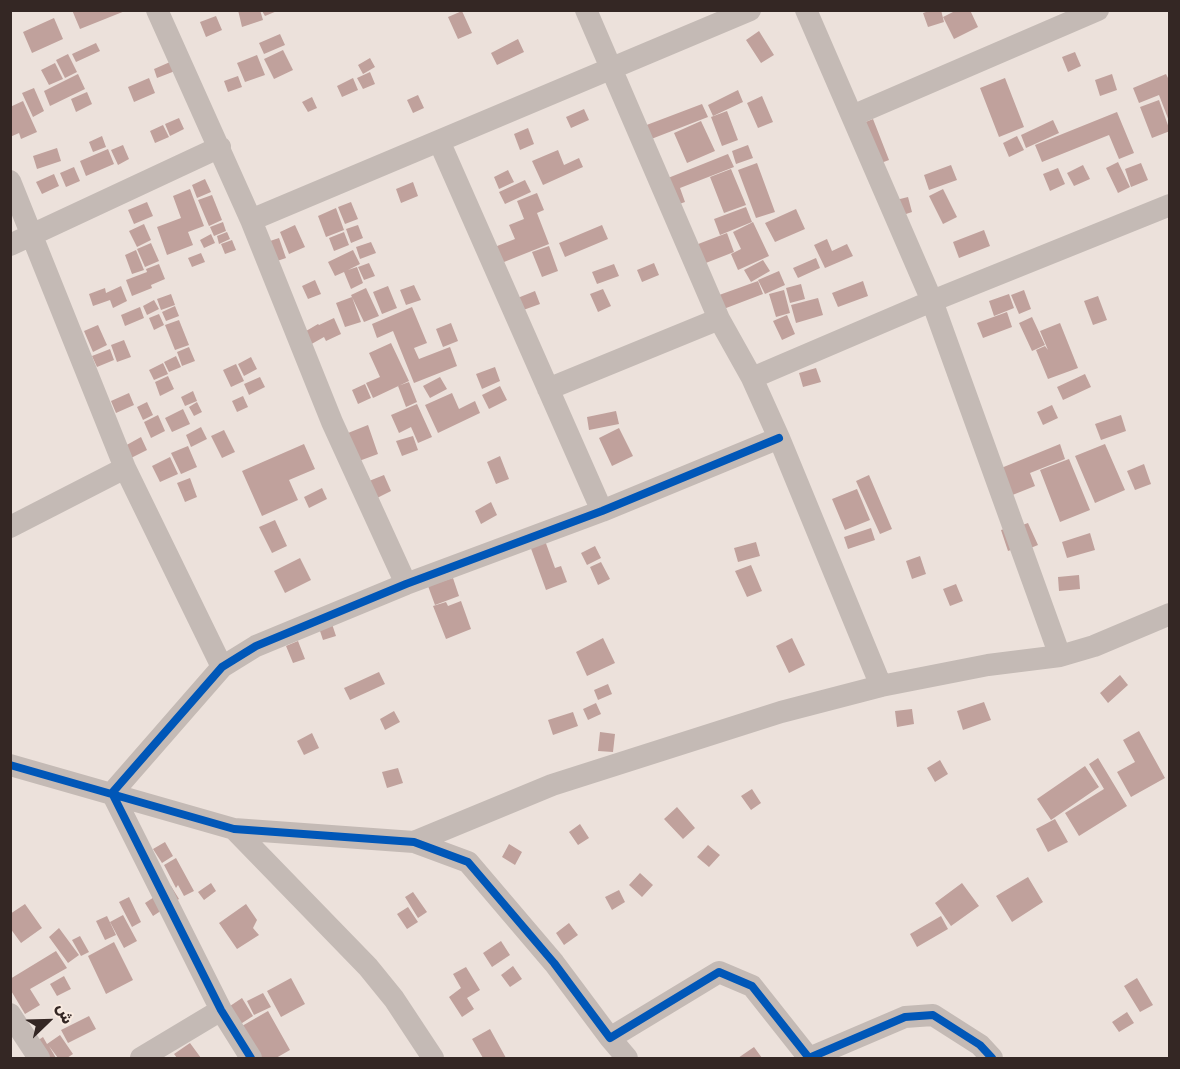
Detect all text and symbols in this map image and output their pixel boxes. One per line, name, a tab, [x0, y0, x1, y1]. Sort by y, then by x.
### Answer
north arrow	[18, 991, 78, 1051]
text: ش	[52, 1001, 78, 1027]

